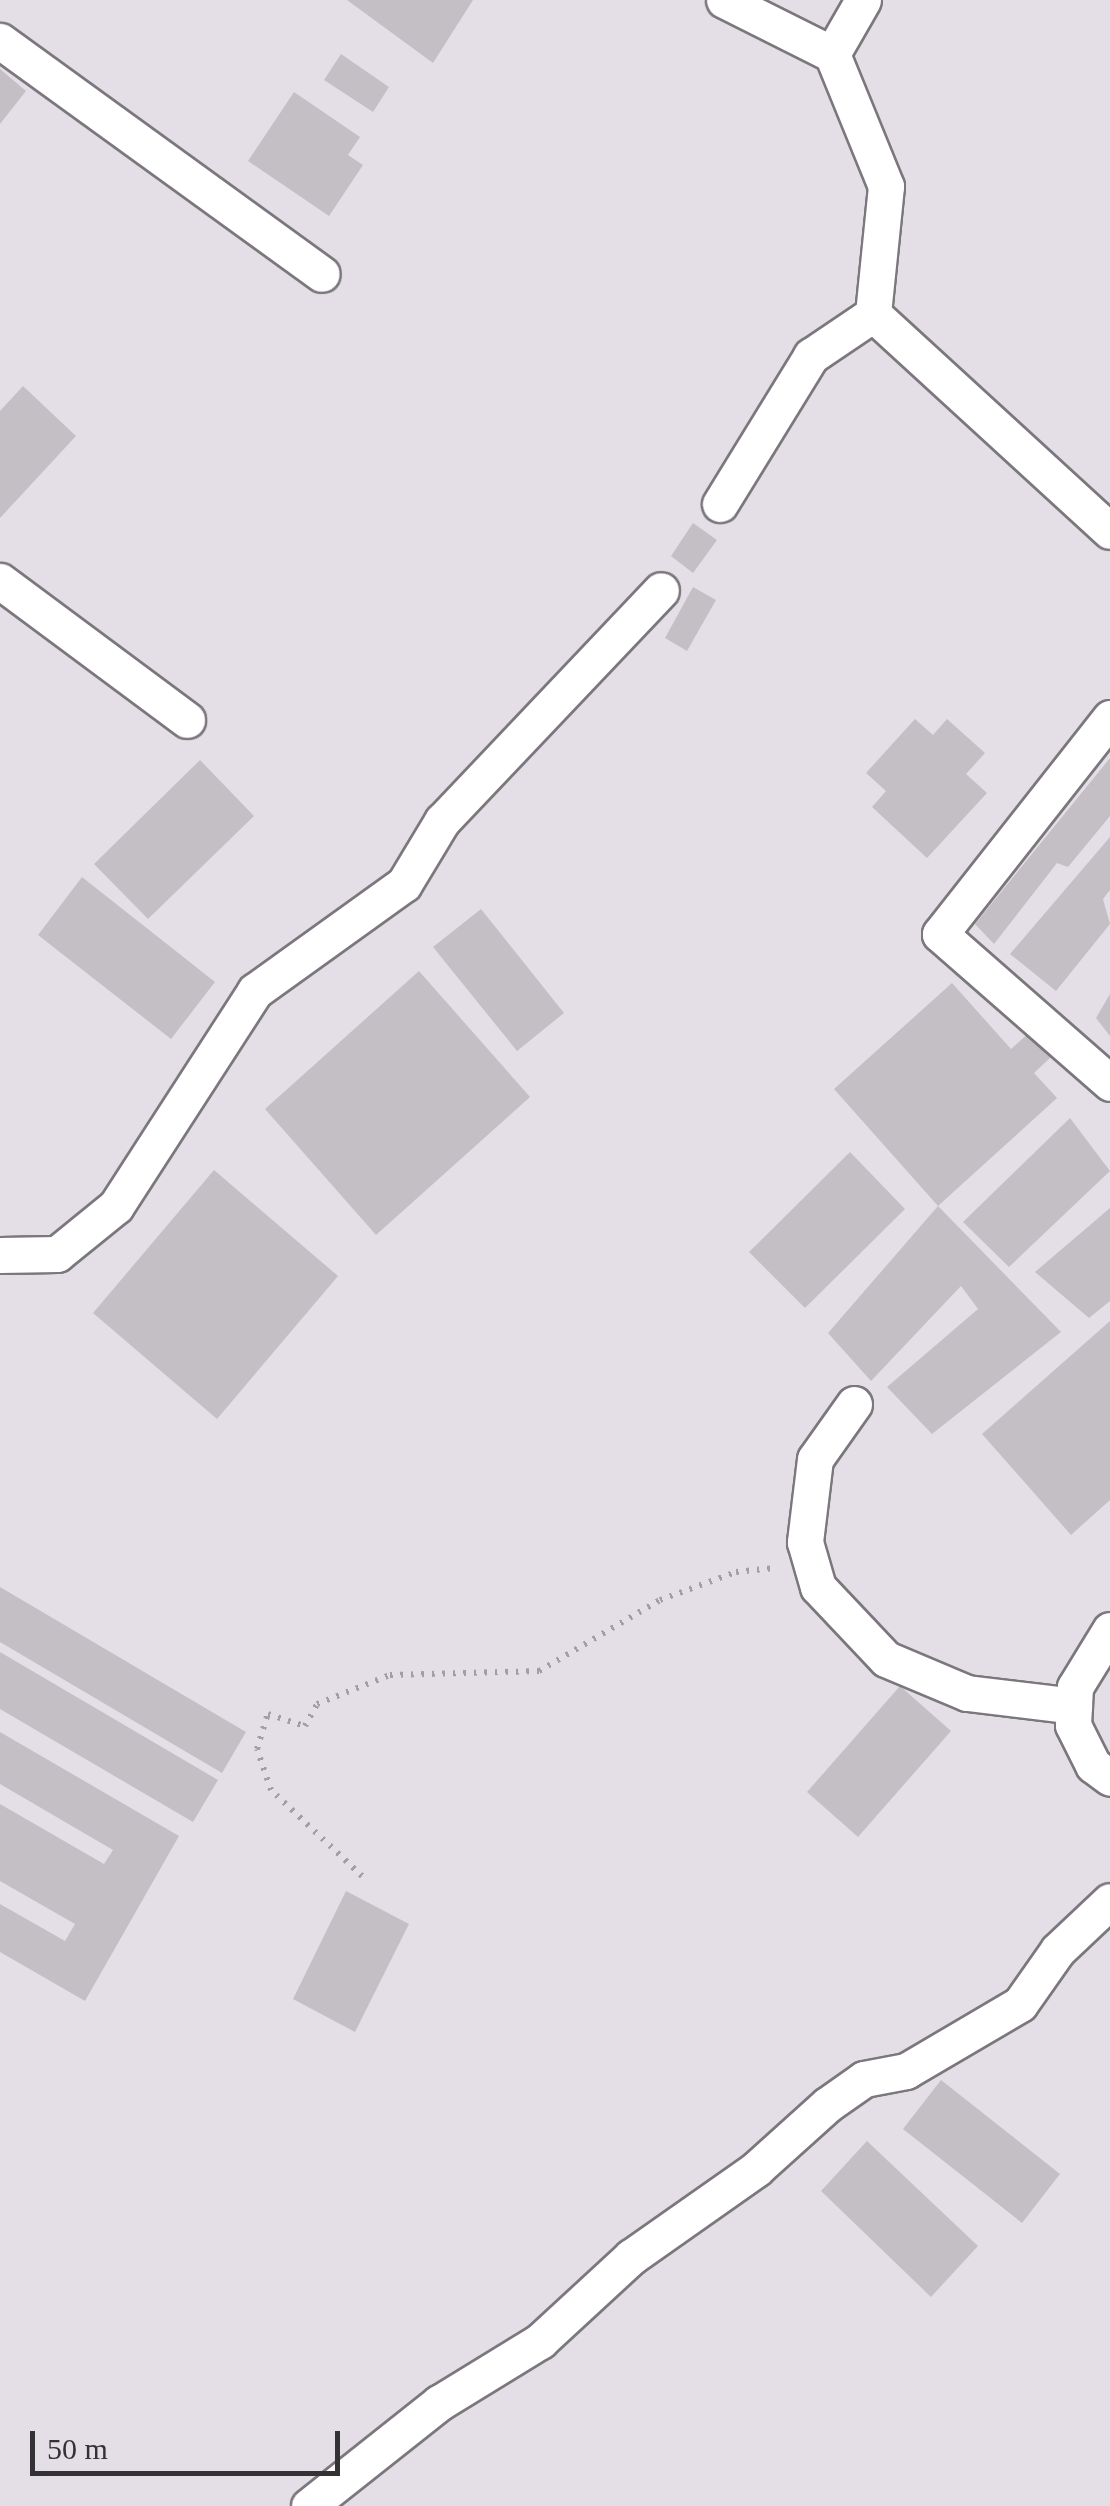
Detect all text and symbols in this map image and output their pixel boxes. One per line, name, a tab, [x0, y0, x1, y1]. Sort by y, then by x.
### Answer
scale bar	[35, 2411, 345, 2473]
text: 50 m	[47, 2432, 108, 2465]

